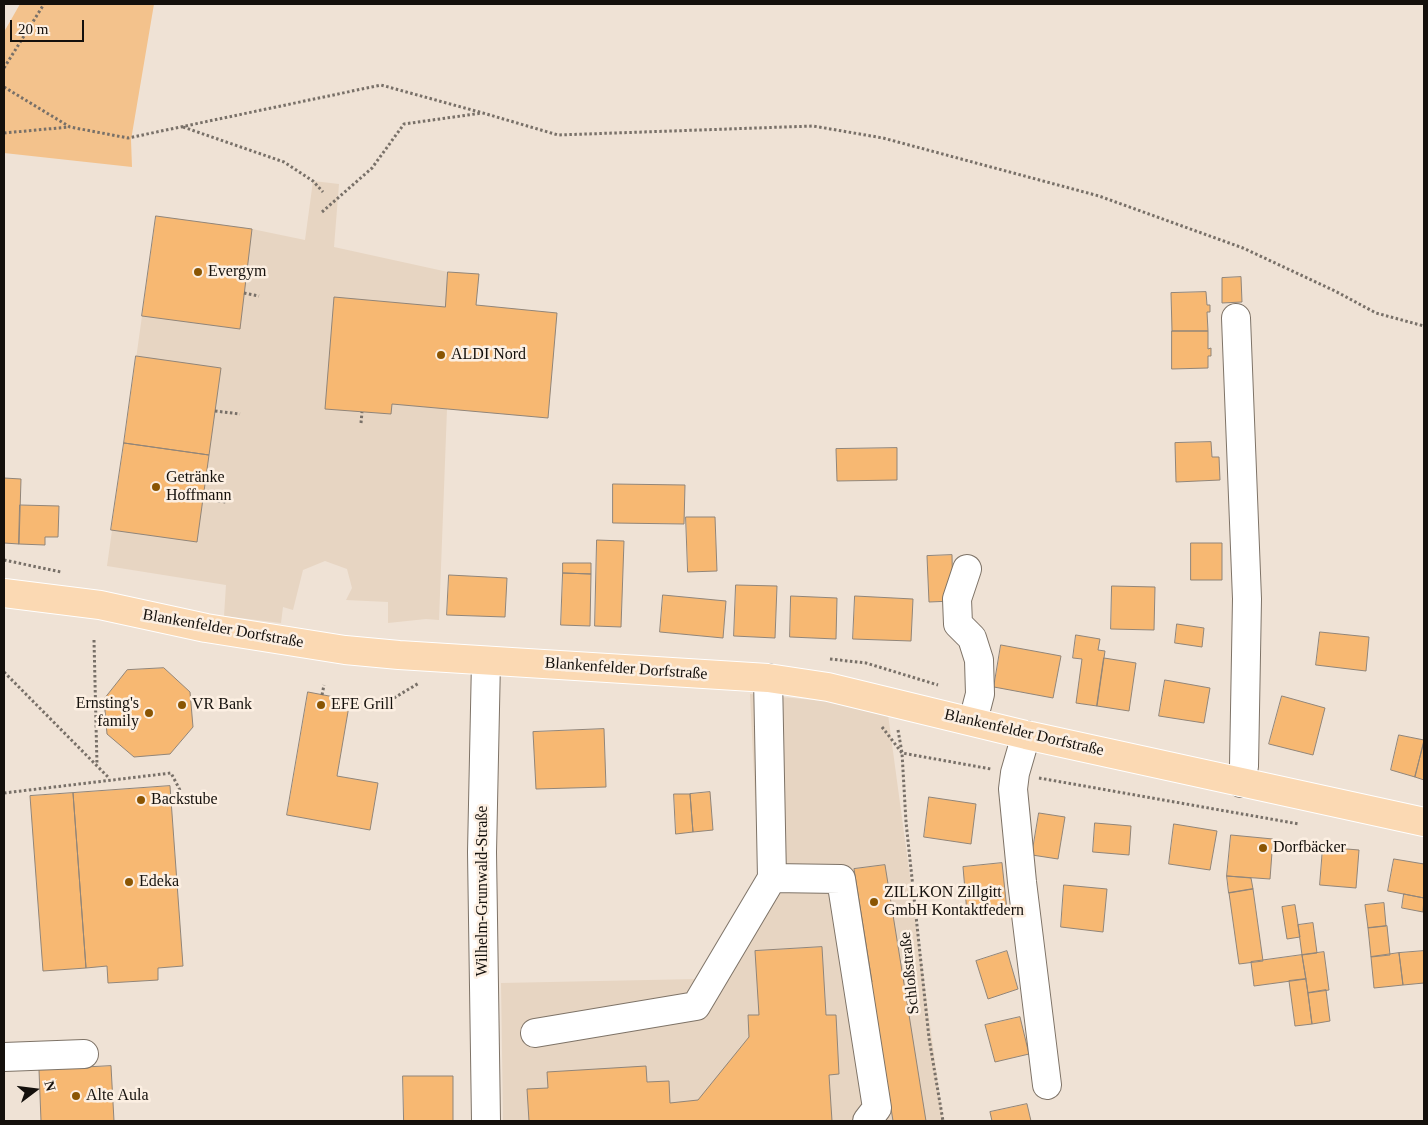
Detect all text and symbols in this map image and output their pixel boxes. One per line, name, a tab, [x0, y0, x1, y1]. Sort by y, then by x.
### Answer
scale bar	[12, 10, 86, 42]
text: 20 m	[18, 21, 48, 37]
place label: Evergym	[208, 262, 266, 282]
marker: Evergym	[192, 266, 204, 278]
place label: ALDI Nord	[451, 345, 526, 365]
marker: ALDI Nord	[435, 349, 447, 361]
place label: Getränke Hoffmann	[166, 468, 231, 506]
marker: Getränke Hoffmann	[150, 481, 162, 493]
street label: Blankenfelder Dorfstraße	[141, 605, 305, 653]
street label: Blankenfelder Dorfstraße	[544, 654, 708, 684]
place label: Ernsting's family	[76, 694, 139, 732]
place label: VR Bank	[192, 695, 252, 715]
place label: EFE Grill	[331, 695, 394, 715]
marker: VR Bank	[176, 699, 188, 711]
marker: EFE Grill	[315, 699, 327, 711]
street label: Blankenfelder Dorfstraße	[942, 705, 1106, 761]
marker: Ernsting's family	[143, 707, 155, 719]
place label: Backstube	[151, 790, 218, 810]
marker: Backstube	[135, 794, 147, 806]
street label: Wilhelm-Grunwald-Straße	[473, 806, 493, 976]
place label: Dorfbäcker	[1273, 838, 1346, 858]
marker: Dorfbäcker	[1257, 842, 1269, 854]
place label: Edeka	[139, 872, 179, 892]
marker: Edeka	[123, 876, 135, 888]
place label: ZILLKON Zillgitt GmbH Kontaktfedern	[884, 883, 1024, 921]
marker: ZILLKON Zillgitt GmbH Kontaktfedern	[868, 896, 880, 908]
street label: Schloßstraße	[896, 931, 924, 1015]
north arrow	[10, 1065, 60, 1115]
text: N	[41, 1079, 59, 1093]
place label: Alte Aula	[86, 1086, 149, 1106]
marker: Alte Aula	[70, 1090, 82, 1102]

